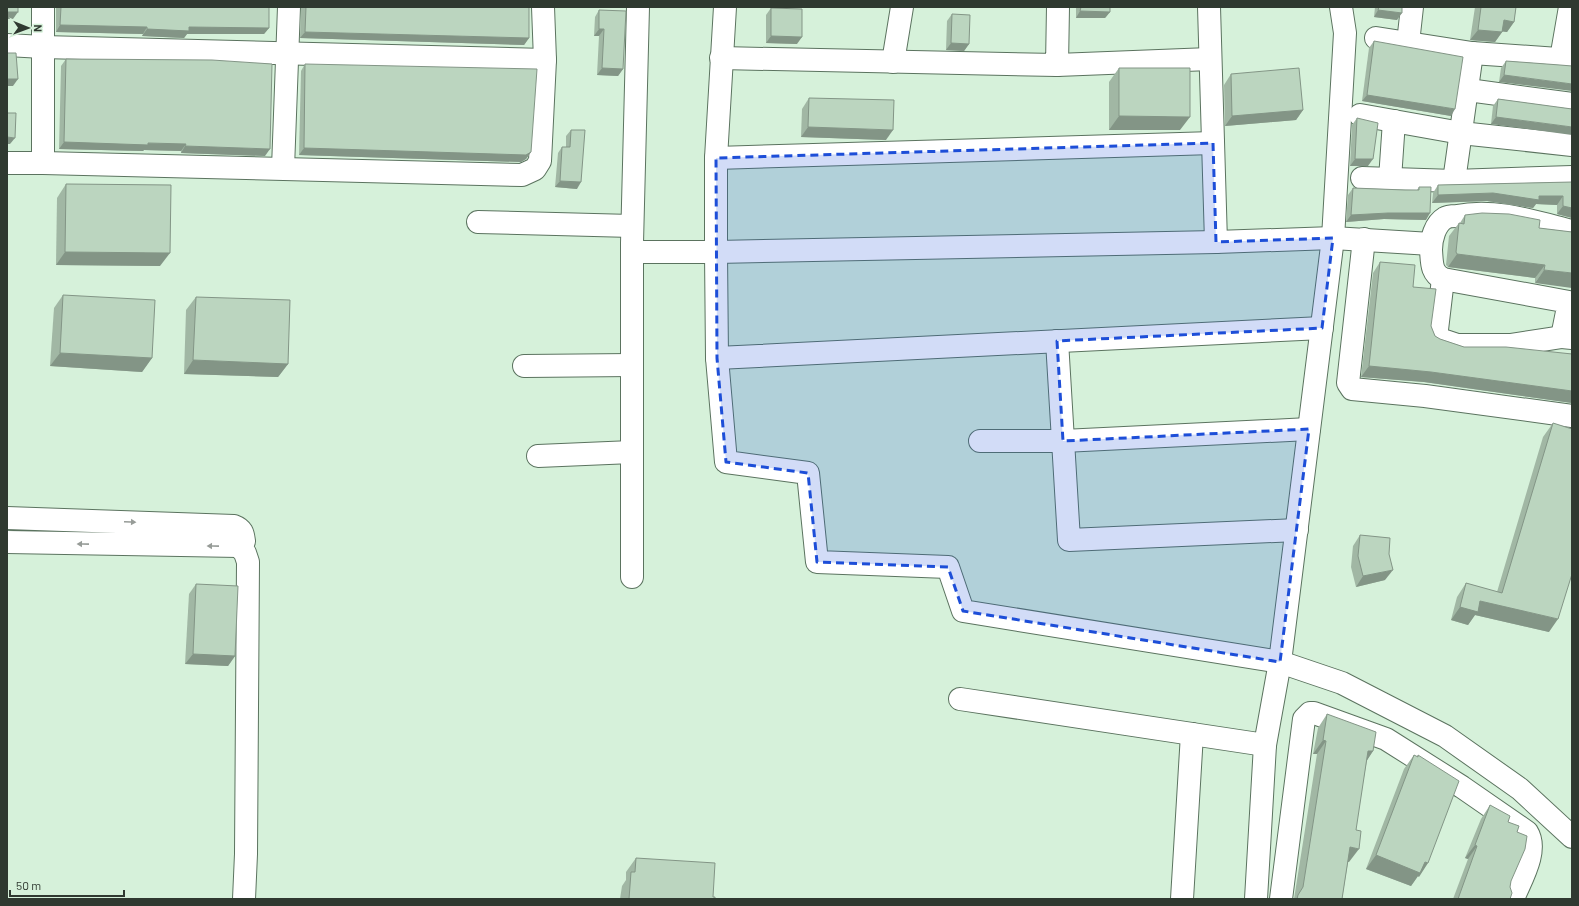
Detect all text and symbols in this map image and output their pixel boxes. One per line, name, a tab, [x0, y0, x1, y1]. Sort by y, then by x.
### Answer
north arrow	[8, 8, 48, 48]
text: N	[32, 24, 45, 32]
one-way arrow	[124, 519, 136, 526]
one-way arrow	[77, 540, 89, 547]
one-way arrow	[206, 543, 219, 549]
scale bar	[10, 872, 124, 898]
text: 50 m	[16, 878, 41, 892]

